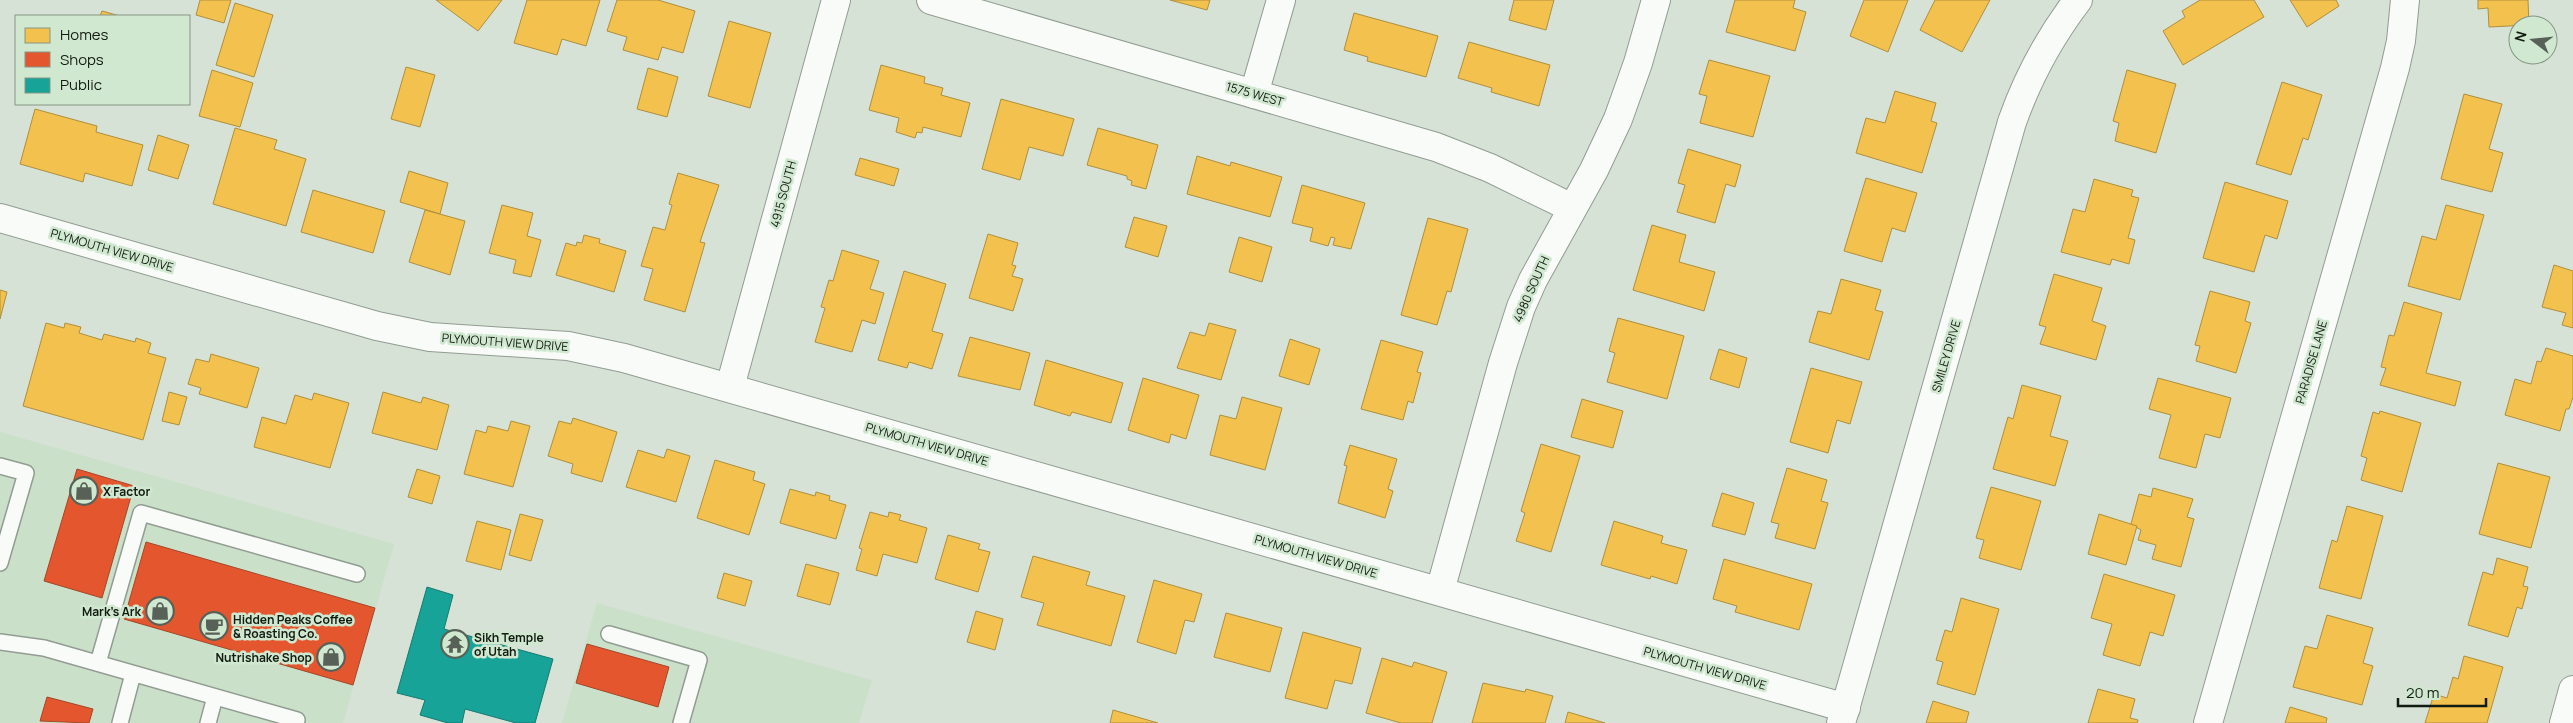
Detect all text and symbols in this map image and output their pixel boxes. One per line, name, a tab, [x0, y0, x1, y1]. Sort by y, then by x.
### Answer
legend	[15, 15, 190, 105]
north arrow	[2508, 15, 2558, 65]
text: Homes	[60, 24, 109, 45]
text: N	[2510, 29, 2531, 44]
text: Shops	[60, 49, 104, 70]
text: Public	[60, 74, 102, 95]
street label: 1575 WEST	[1224, 78, 1287, 111]
street label: 4915 SOUTH	[766, 159, 800, 229]
street label: PLYMOUTH VIEW DRIVE	[49, 224, 175, 276]
street label: 4980 SOUTH	[1509, 253, 1553, 325]
street label: SMILEY DRIVE	[1928, 318, 1964, 394]
street label: PARADISE LANE	[2291, 318, 2331, 406]
street label: PLYMOUTH VIEW DRIVE	[441, 329, 569, 355]
street label: PLYMOUTH VIEW DRIVE	[864, 418, 990, 470]
shop icon: X Factor	[69, 476, 99, 506]
place label: X Factor	[103, 483, 150, 500]
street label: PLYMOUTH VIEW DRIVE	[1253, 530, 1379, 582]
shop icon: Mark's Ark	[145, 596, 175, 626]
place label: Mark's Ark	[82, 603, 142, 620]
cafe icon: Hidden Peaks Coffee & Roasting Co.	[199, 611, 229, 641]
place label: Hidden Peaks Coffee & Roasting Co.	[233, 611, 353, 642]
temple icon: Sikh Temple of Utah	[440, 629, 470, 659]
place label: Sikh Temple of Utah	[474, 629, 544, 660]
shop icon: Nutrishake Shop	[316, 642, 346, 672]
street label: PLYMOUTH VIEW DRIVE	[1642, 642, 1768, 694]
place label: Nutrishake Shop	[215, 649, 312, 666]
scale bar	[2398, 676, 2486, 708]
text: 20 m	[2406, 682, 2439, 703]

